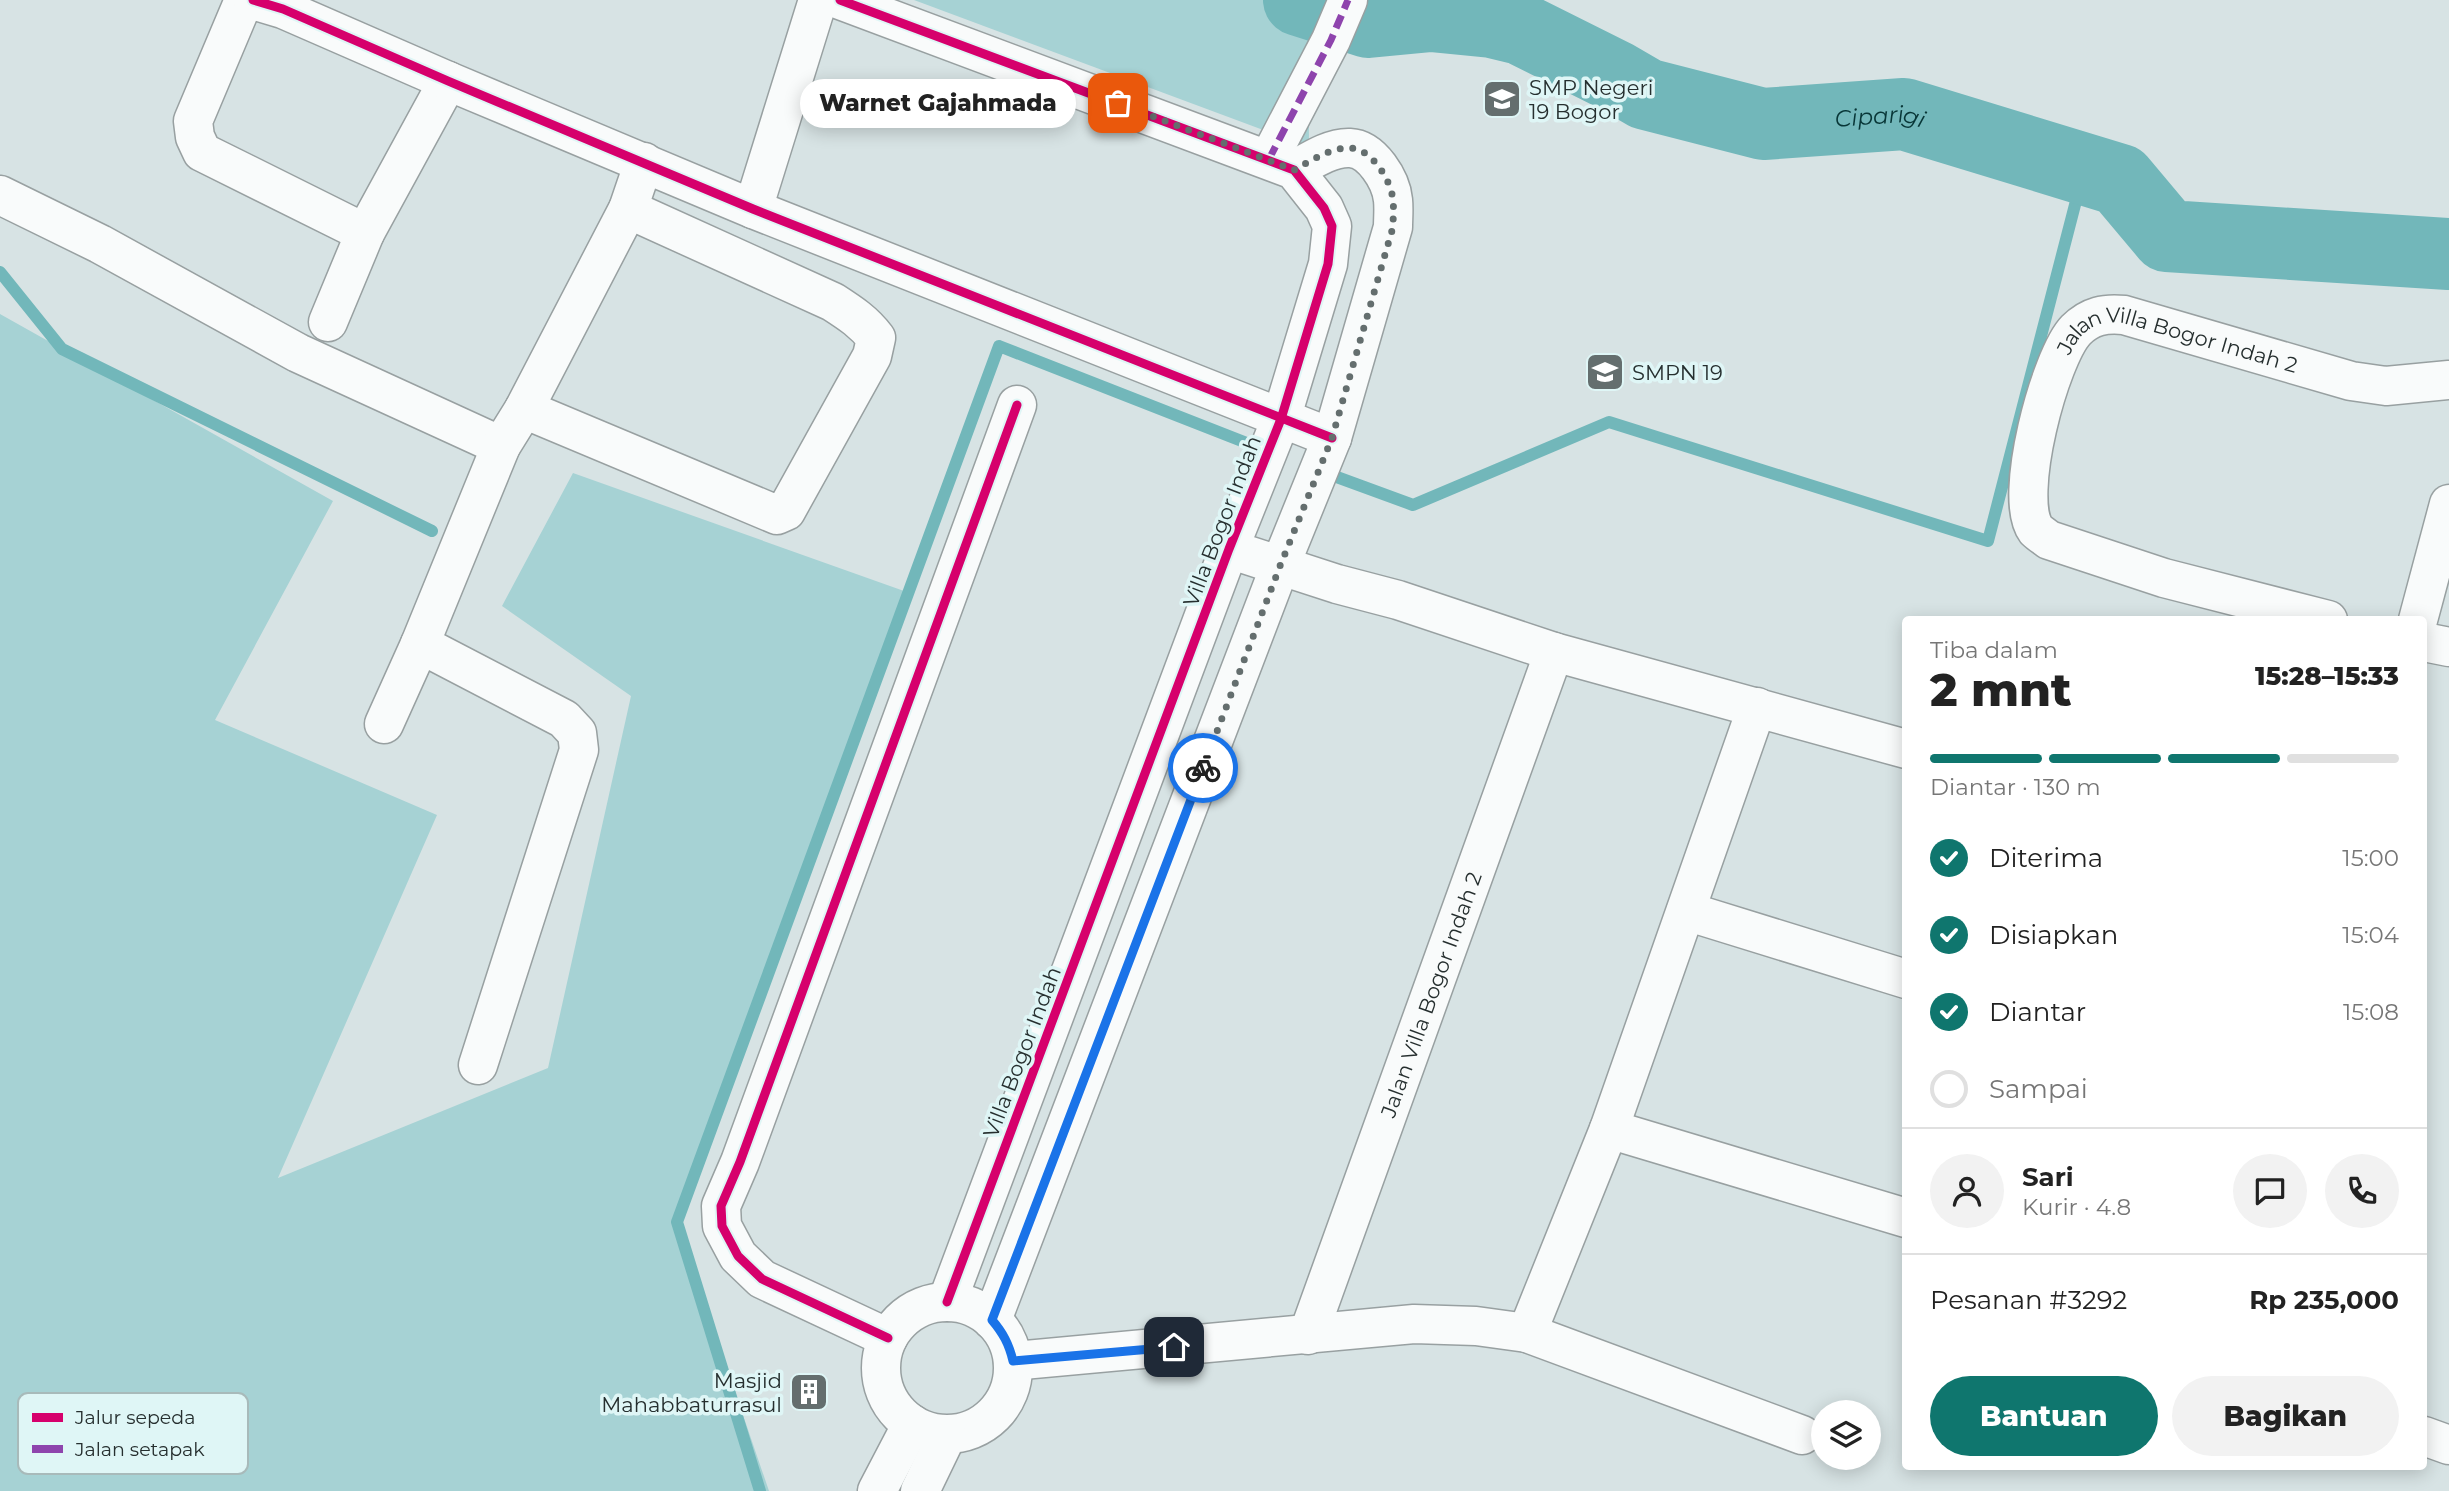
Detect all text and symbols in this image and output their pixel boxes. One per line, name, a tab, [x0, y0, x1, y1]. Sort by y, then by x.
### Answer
pin	[1088, 73, 1148, 133]
place label: SMP Negeri 19 Bogor	[1529, 75, 1653, 124]
callout: Warnet Gajahmada	[800, 78, 1076, 128]
school or university icon: SMP Negeri 19 Bogor	[1481, 78, 1523, 120]
icon: bag	[1099, 84, 1137, 122]
text: Warnet Gajahmada	[819, 89, 1057, 117]
water label: Ciparigi	[1834, 100, 1930, 134]
text: Jalan Villa Bogor Indah 2	[2050, 302, 2301, 377]
street label: Jalan Villa Bogor Indah 2	[2053, 348, 2313, 382]
school or university icon: SMPN 19	[1584, 351, 1626, 393]
place label: SMPN 19	[1632, 360, 1723, 385]
street label: Villa Bogor Indah	[1178, 432, 1266, 610]
text: Tiba dalam	[1930, 636, 2058, 664]
text: 15:28–15:33	[2255, 660, 2399, 692]
text: 2 mnt	[1930, 661, 2072, 718]
courier	[1168, 733, 1238, 803]
icon: bike	[1184, 749, 1222, 787]
text: Diantar · 130 m	[1930, 773, 2101, 801]
icon: check	[1930, 839, 1968, 877]
text: Diterima	[1989, 842, 2103, 874]
text: 15:00	[2342, 844, 2399, 872]
street label: Jalan Villa Bogor Indah 2	[1375, 868, 1486, 1122]
icon: check	[1930, 916, 1968, 954]
text: Disiapkan	[1989, 919, 2118, 951]
text: 15:04	[2342, 921, 2399, 949]
street label: Villa Bogor Indah	[978, 963, 1066, 1141]
icon: check	[1930, 993, 1968, 1031]
text: Diantar	[1989, 996, 2086, 1028]
text: 15:08	[2343, 998, 2399, 1026]
text: Sampai	[1989, 1073, 2088, 1105]
button: person	[1930, 1154, 2004, 1228]
button: chat	[2233, 1154, 2307, 1228]
button: phone	[2325, 1154, 2399, 1228]
text: Sari	[2022, 1161, 2074, 1193]
text: Kurir · 4.8	[2022, 1193, 2131, 1221]
text: Pesanan #3292	[1930, 1284, 2127, 1316]
text: Rp 235,000	[2249, 1284, 2399, 1316]
pin	[1144, 1317, 1204, 1377]
icon: home	[1155, 1328, 1193, 1366]
place label: Masjid Mahabbaturrasul	[601, 1368, 782, 1417]
building icon: Masjid Mahabbaturrasul	[788, 1371, 830, 1413]
button: Bantuan	[1930, 1376, 2158, 1456]
button: Bagikan	[2172, 1376, 2399, 1456]
legend	[18, 1393, 248, 1474]
map controls	[1811, 1400, 1881, 1470]
button: layers	[1811, 1400, 1881, 1470]
text: Jalur sepeda	[74, 1406, 195, 1429]
text: Jalan setapak	[74, 1438, 205, 1461]

